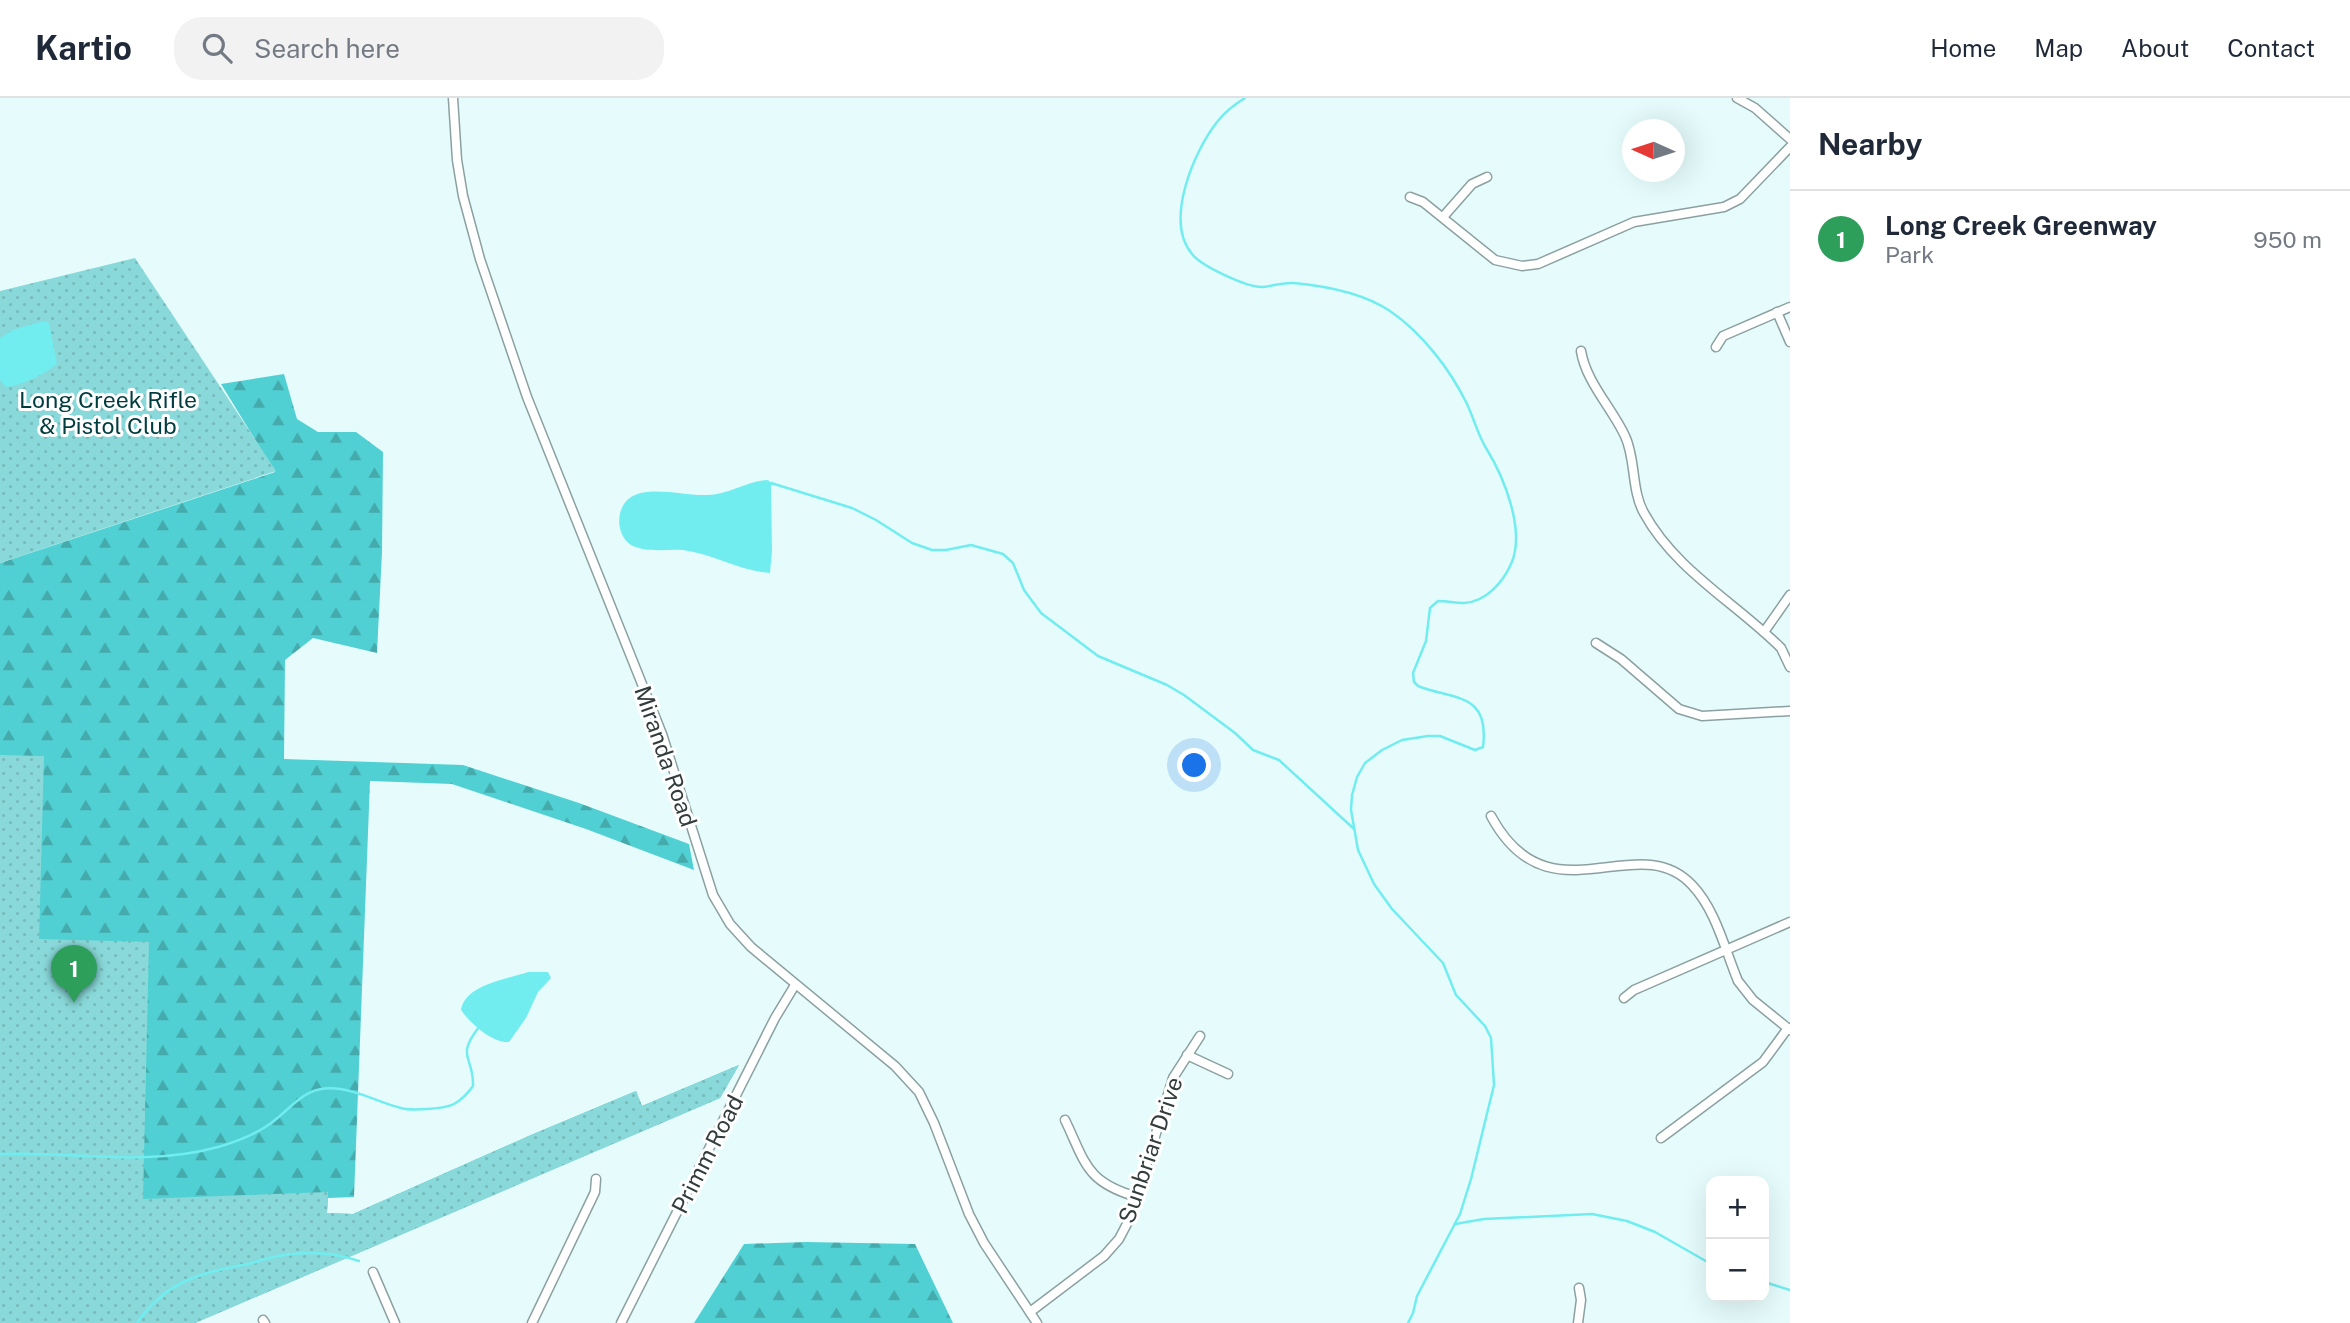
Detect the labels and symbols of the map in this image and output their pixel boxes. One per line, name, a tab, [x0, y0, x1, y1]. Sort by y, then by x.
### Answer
north arrow	[1622, 119, 1685, 182]
park label: Long Creek Rifle & Pistol Club	[19, 386, 197, 439]
street label: Miranda Road	[629, 682, 703, 830]
your location	[1177, 748, 1211, 782]
pin: 1	[51, 945, 97, 1003]
street label: Sunbriar Drive	[1112, 1073, 1188, 1227]
street label: Primm Road	[666, 1090, 748, 1218]

